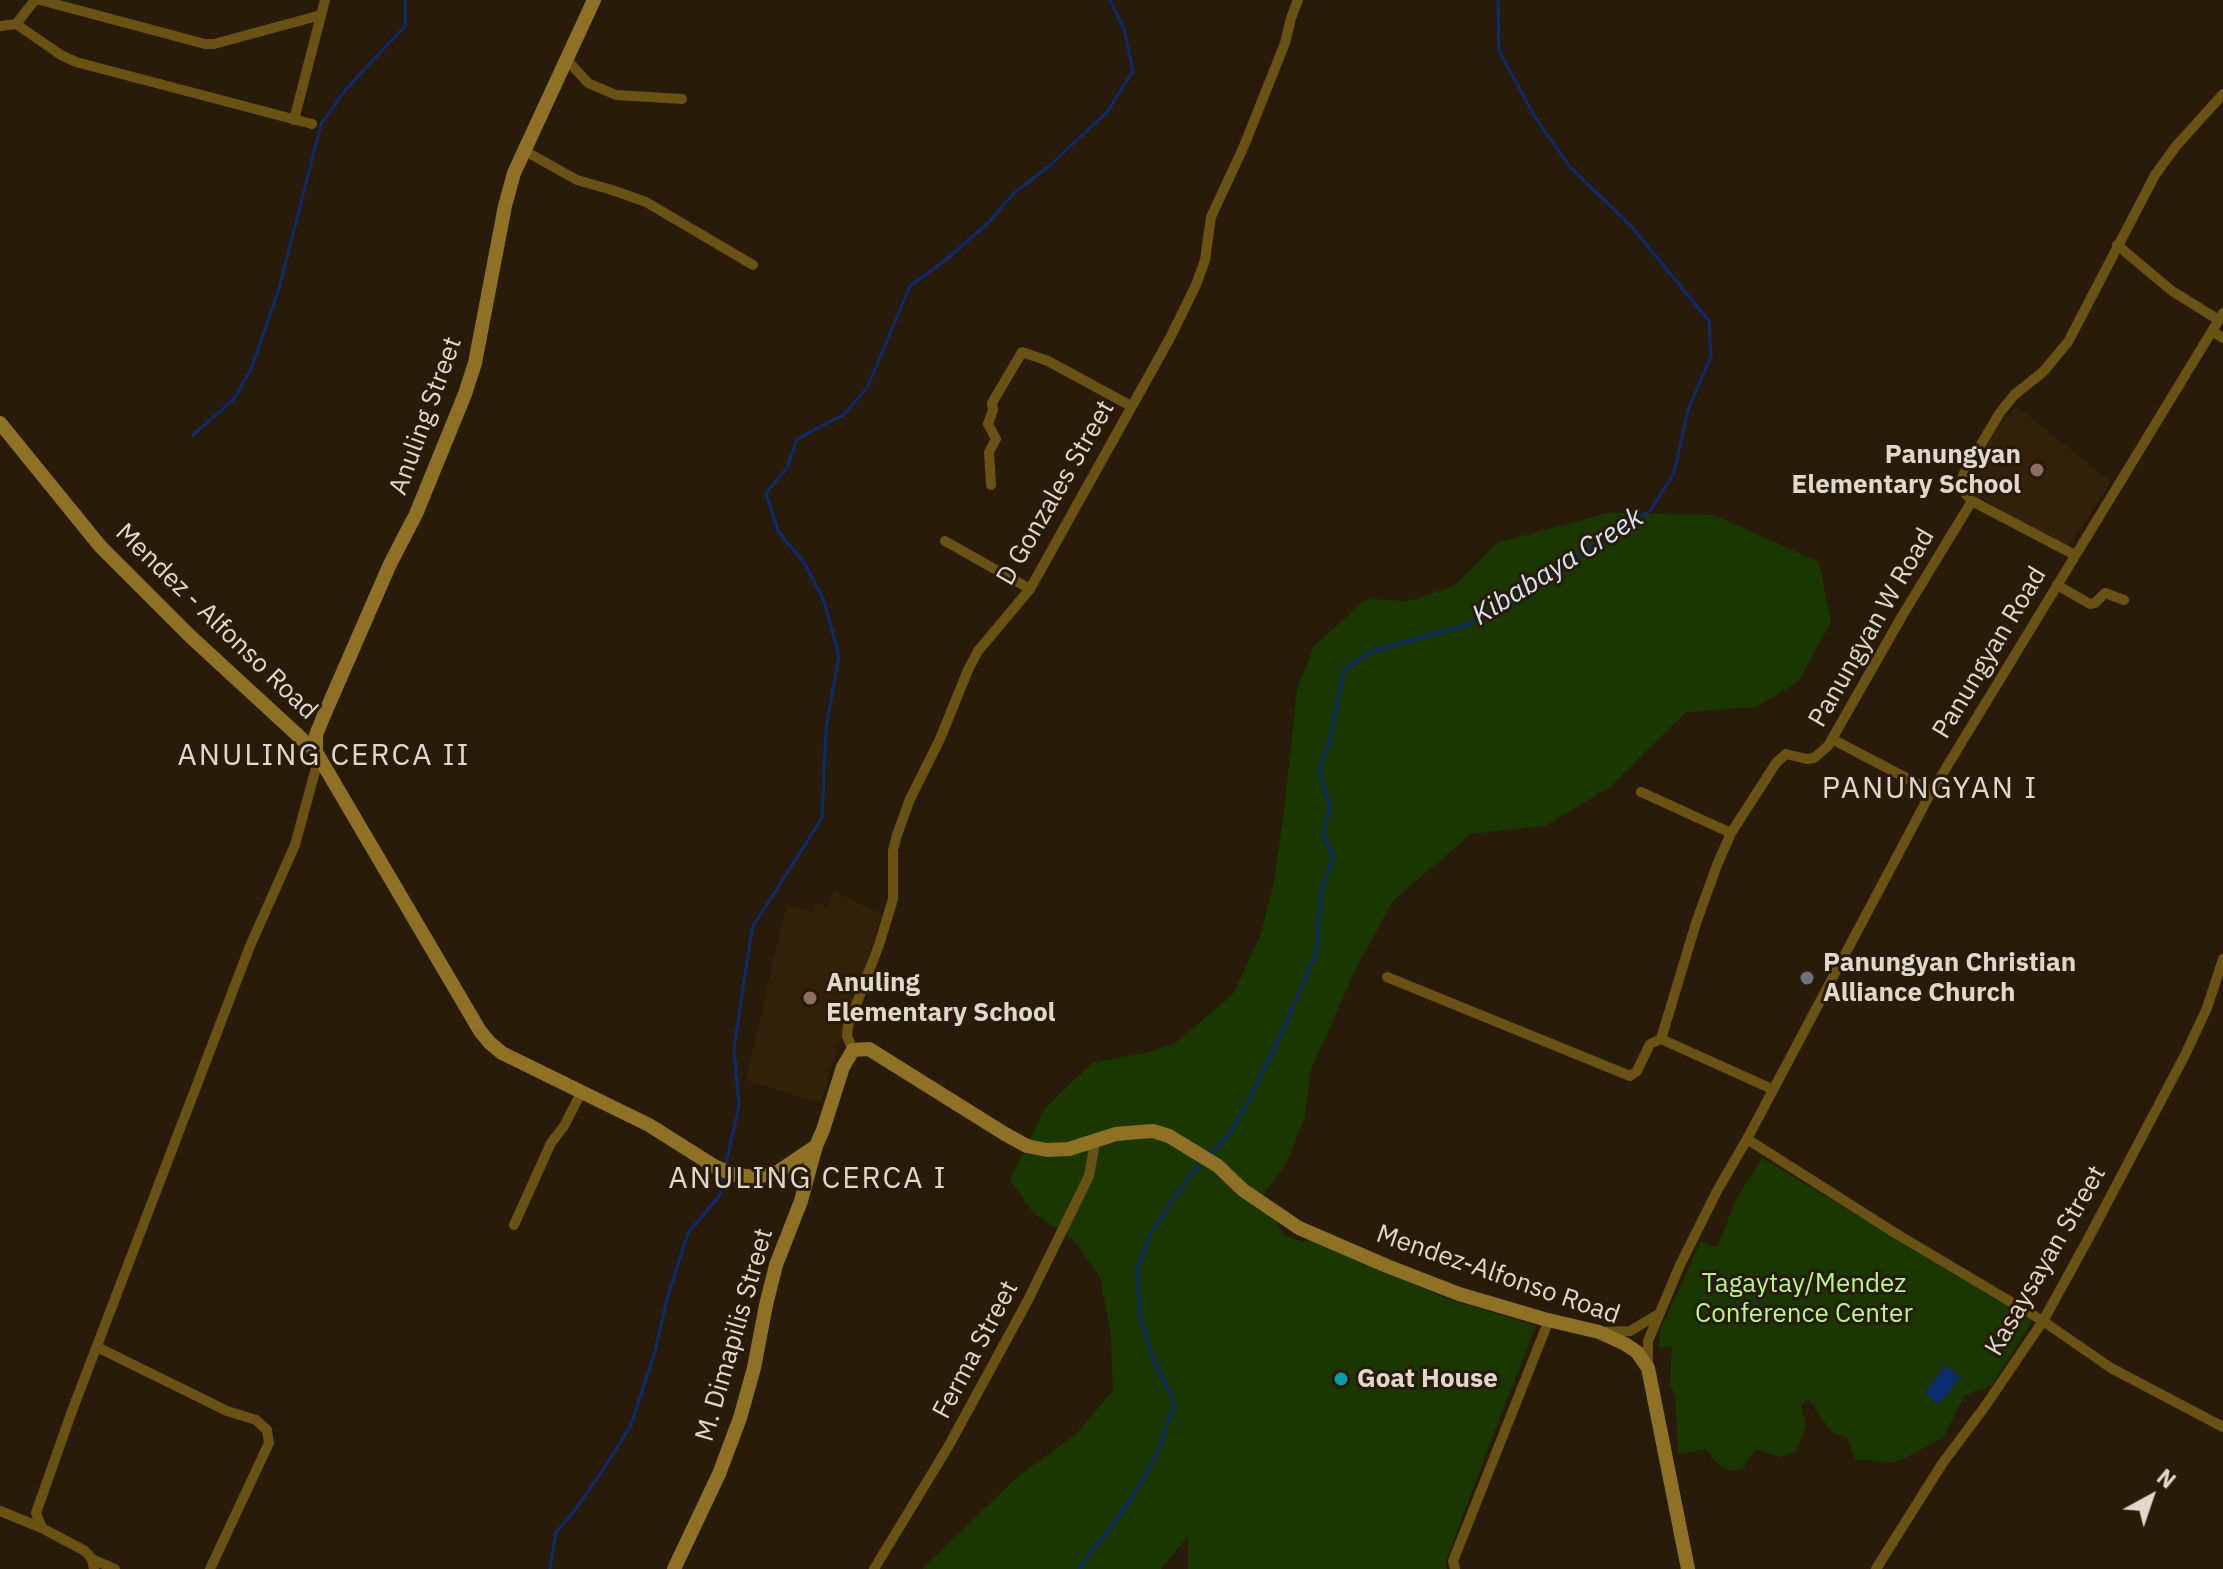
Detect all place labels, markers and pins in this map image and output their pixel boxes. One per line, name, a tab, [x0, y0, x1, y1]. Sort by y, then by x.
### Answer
place label: Panungyan Elementary School	[1792, 439, 2021, 500]
marker: Panungyan Elementary School	[2028, 461, 2046, 479]
place label: Panungyan Christian Alliance Church	[1823, 947, 2076, 1008]
place label: Anuling Elementary School	[826, 967, 1055, 1028]
marker: Panungyan Christian Alliance Church	[1798, 969, 1816, 987]
marker: Anuling Elementary School	[801, 989, 819, 1007]
place label: Goat House	[1357, 1363, 1498, 1395]
marker: Goat House	[1332, 1370, 1350, 1388]

